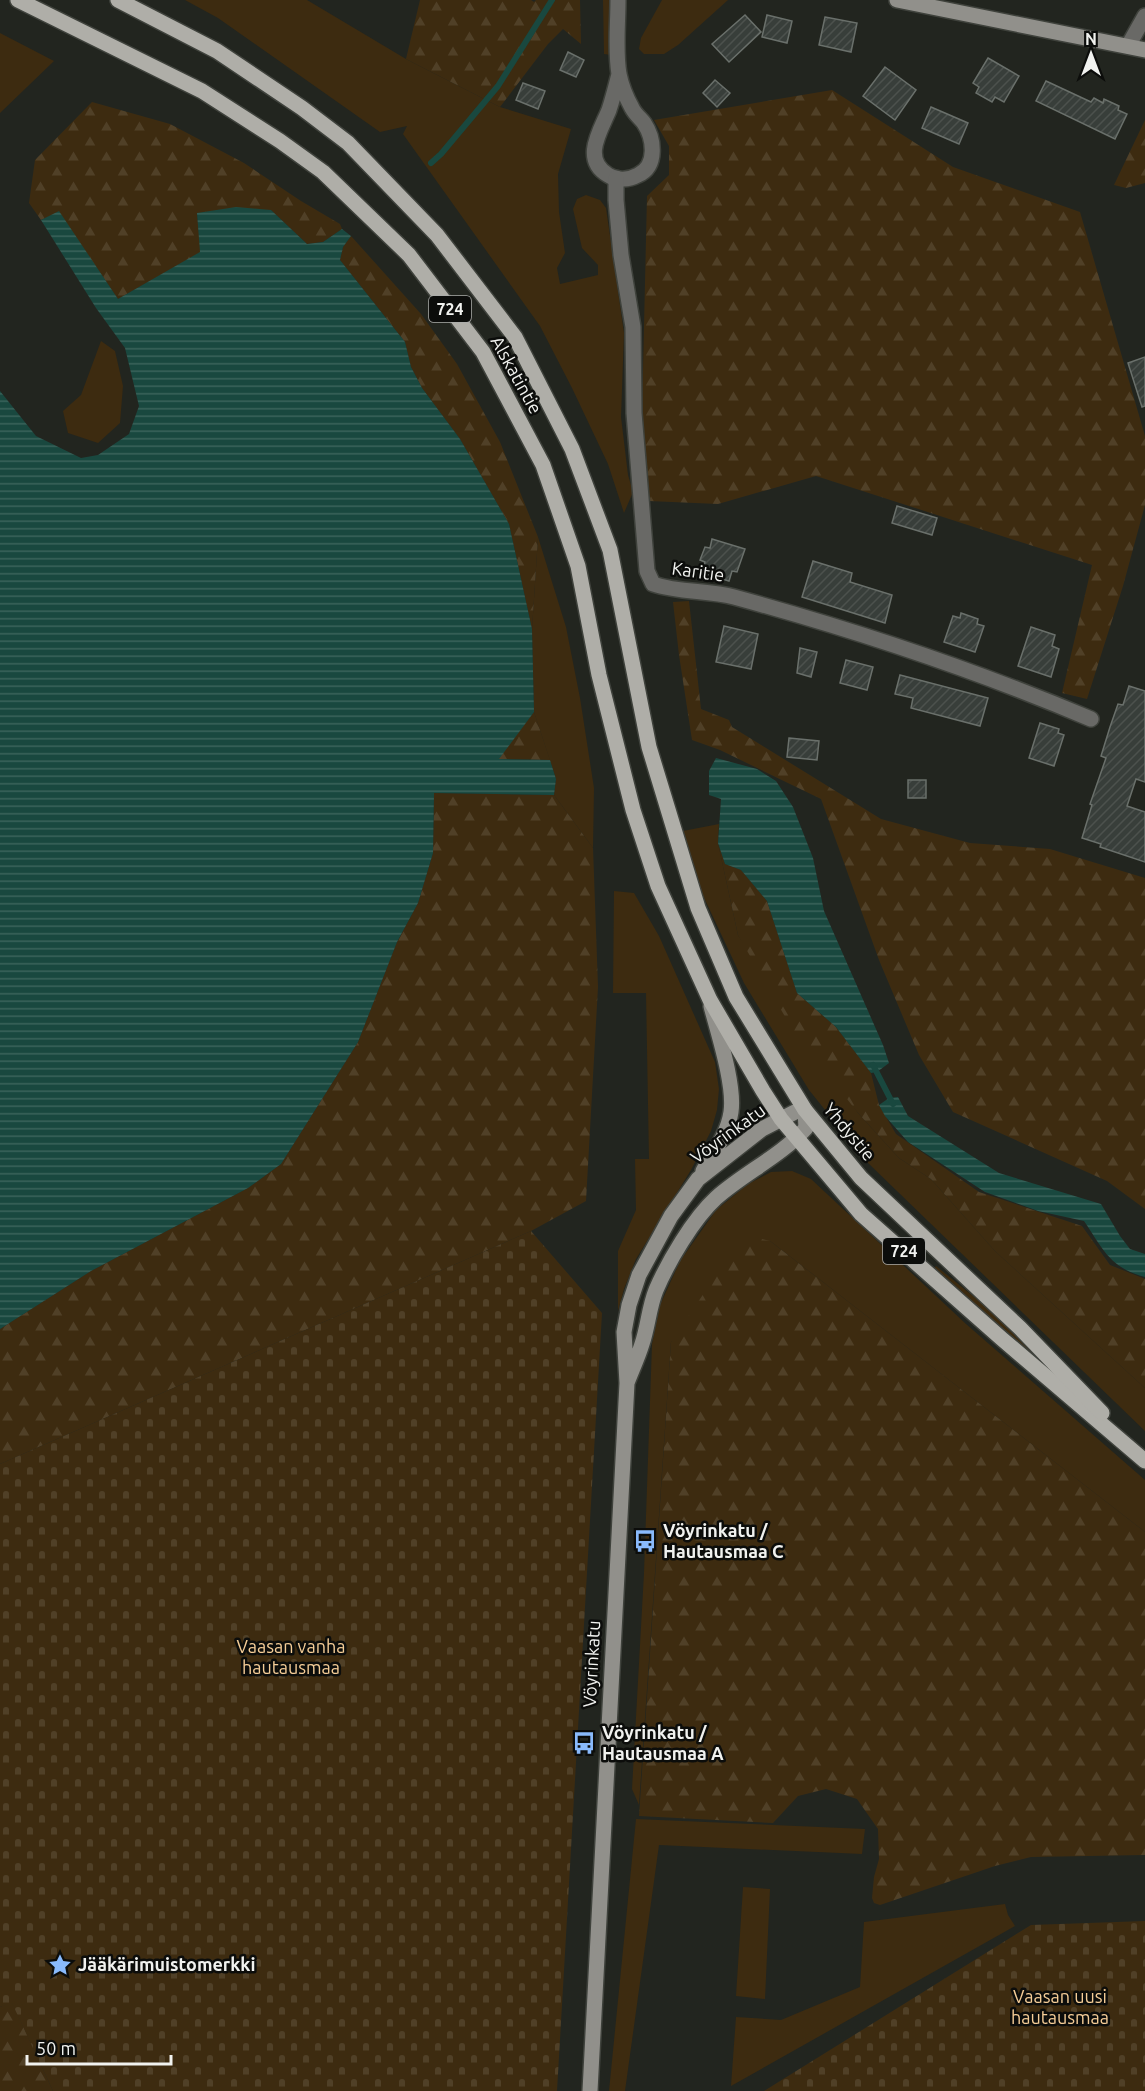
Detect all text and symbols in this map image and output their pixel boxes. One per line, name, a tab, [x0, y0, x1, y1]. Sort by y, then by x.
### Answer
north arrow	[1061, 24, 1121, 84]
text: N	[1085, 30, 1097, 48]
road number: 724	[429, 296, 471, 322]
street label: Alskatintie	[487, 332, 546, 417]
street label: Karitie	[671, 557, 726, 585]
street label: Yhdystie	[820, 1098, 880, 1164]
street label: Vöyrinkatu	[686, 1100, 769, 1167]
road number: 724	[883, 1238, 925, 1264]
place label: Vöyrinkatu / Hautausmaa C	[663, 1520, 784, 1561]
bus stop icon: Vöyrinkatu / Hautausmaa C	[632, 1528, 658, 1554]
street label: Vöyrinkatu	[579, 1620, 603, 1708]
park label: Vaasan vanha hautausmaa	[237, 1636, 345, 1677]
place label: Vöyrinkatu / Hautausmaa A	[602, 1722, 724, 1763]
bus stop icon: Vöyrinkatu / Hautausmaa A	[571, 1730, 597, 1756]
place icon: Jääkärimuistomerkki	[47, 1952, 73, 1978]
place label: Jääkärimuistomerkki	[78, 1954, 255, 1974]
park label: Vaasan uusi hautausmaa	[1011, 1986, 1109, 2027]
scale bar	[27, 2028, 171, 2066]
text: 50 m	[36, 2038, 76, 2058]

